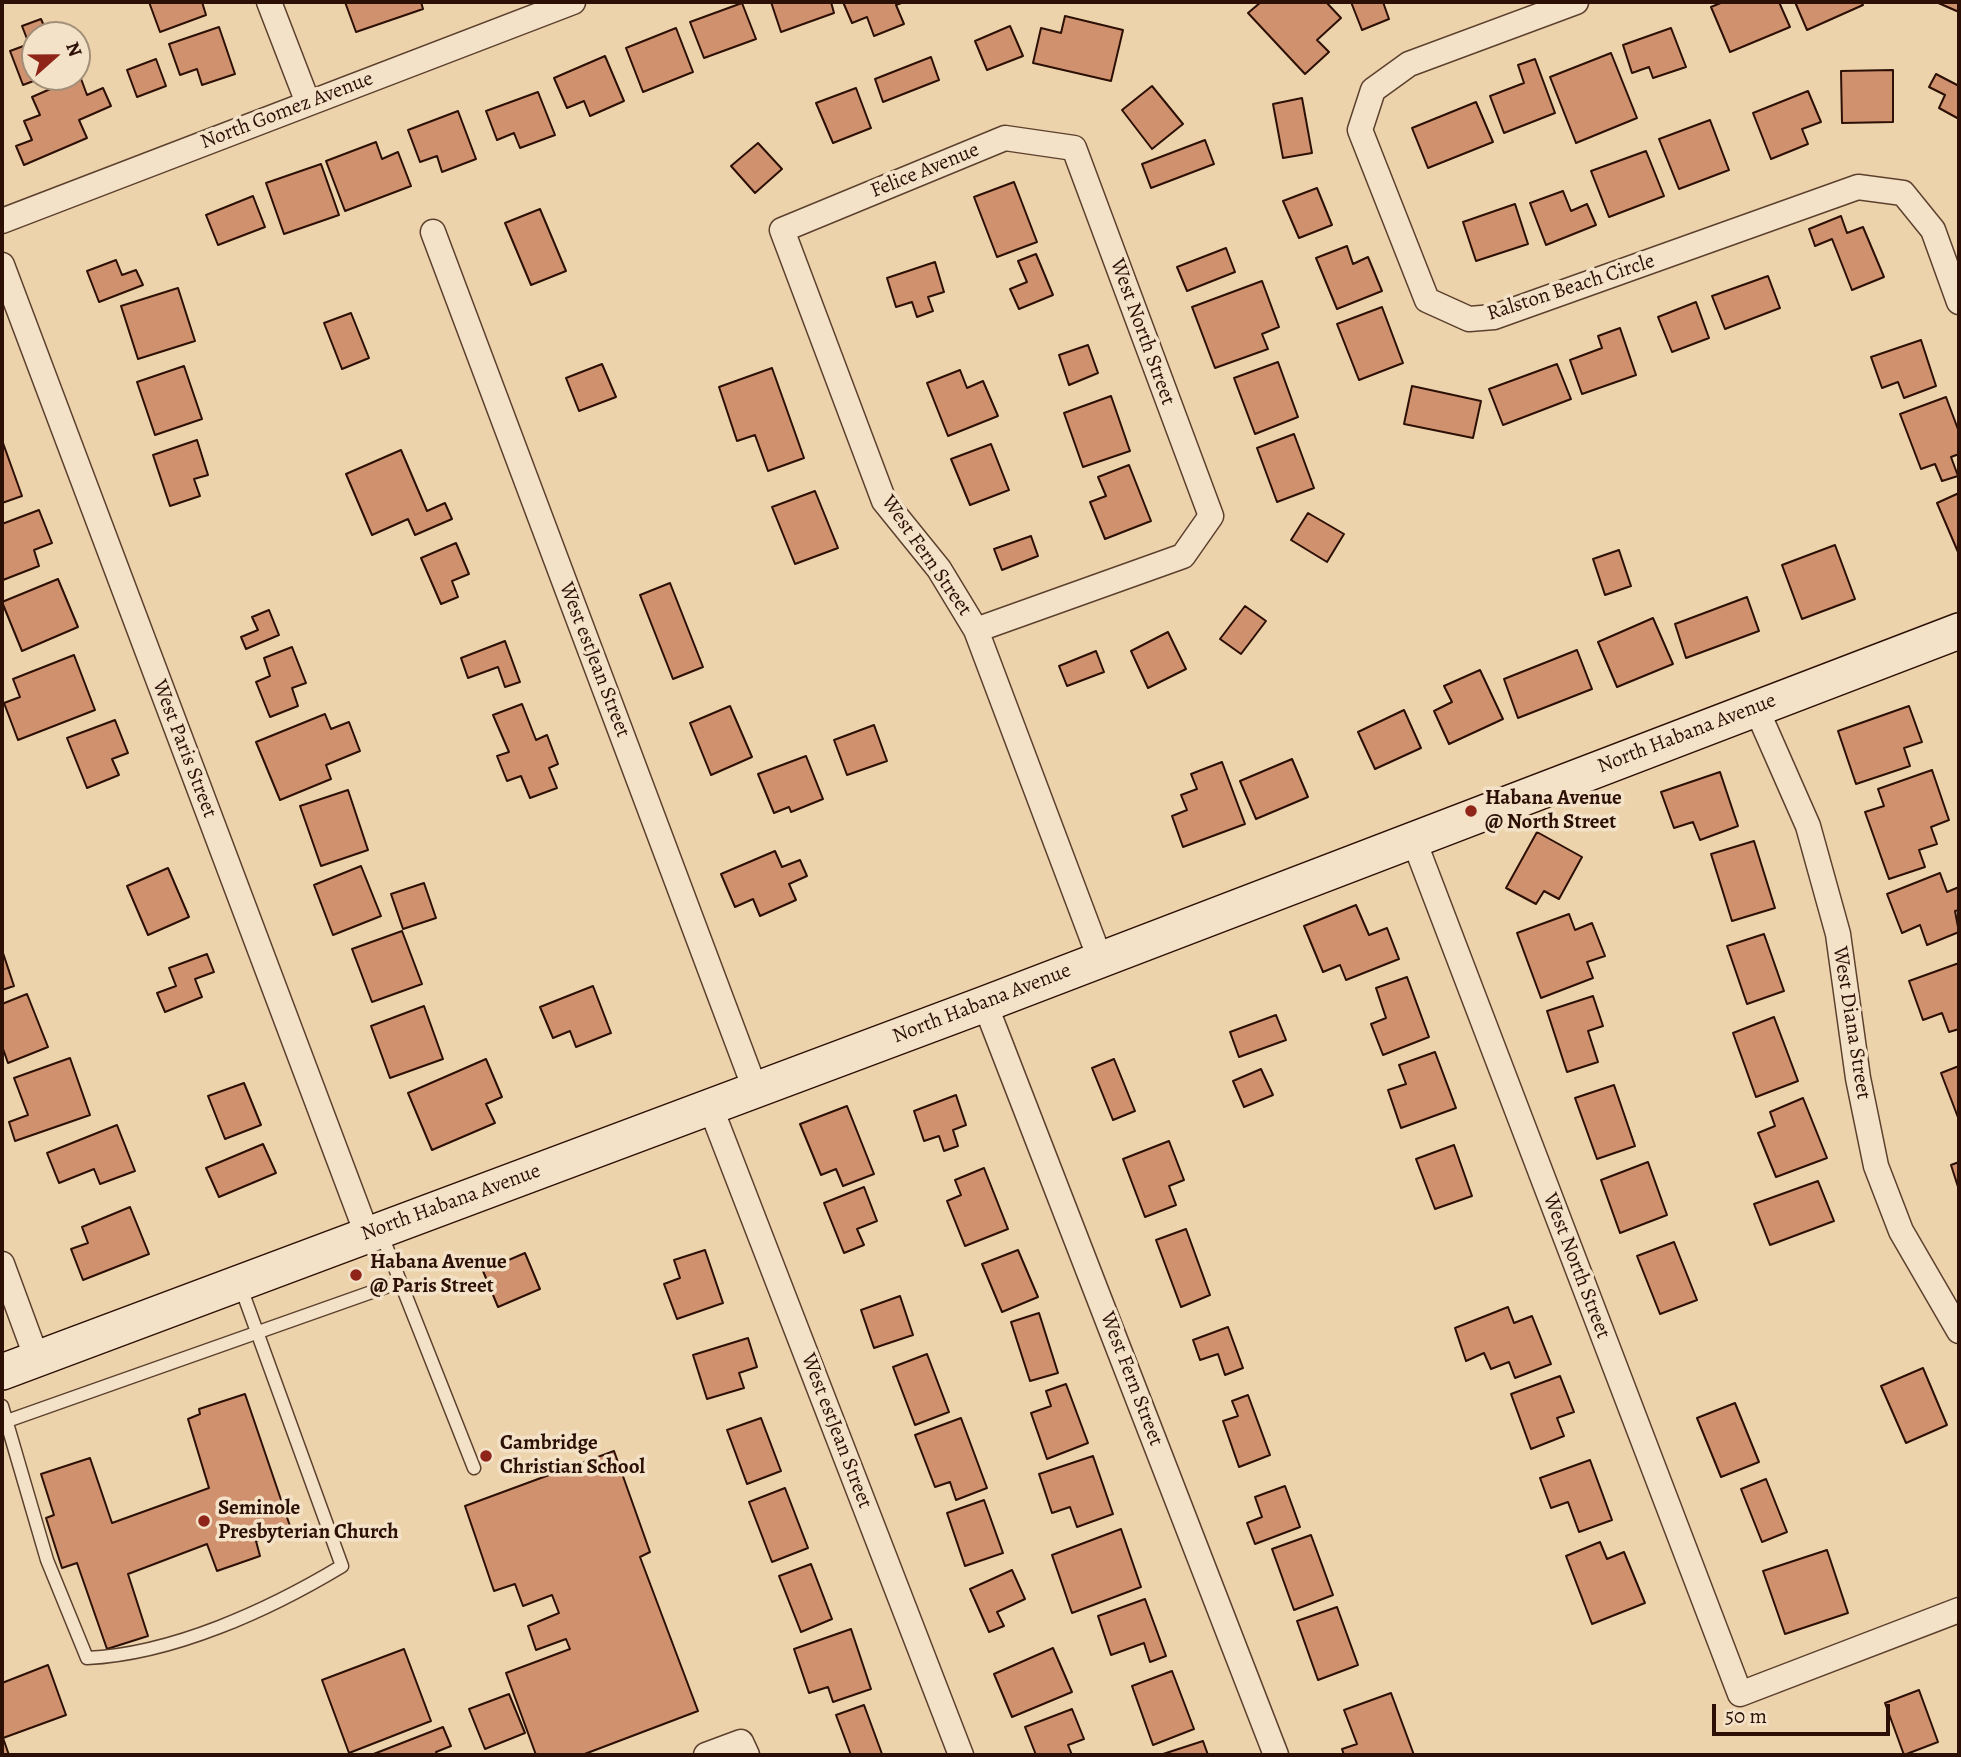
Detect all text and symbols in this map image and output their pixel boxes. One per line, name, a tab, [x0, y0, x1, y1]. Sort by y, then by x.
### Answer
north arrow	[21, 21, 91, 91]
text: N	[59, 38, 88, 60]
street label: North Gomez Avenue	[197, 66, 377, 156]
street label: Felice Avenue	[867, 138, 983, 204]
street label: Ralston Beach Circle	[1484, 249, 1658, 327]
street label: West North Street	[1104, 255, 1180, 409]
street label: West Fern Street	[875, 491, 977, 621]
street label: West estJean Street	[553, 579, 635, 741]
street label: West Paris Street	[146, 676, 222, 822]
street label: North Habana Avenue	[1594, 688, 1780, 780]
place label: Habana Avenue @ North Street	[1485, 786, 1622, 836]
marker: Habana Avenue @ North Street	[1463, 803, 1479, 819]
street label: West Diana Street	[1826, 945, 1876, 1101]
street label: North Habana Avenue	[889, 958, 1075, 1050]
street label: North Habana Avenue	[358, 1159, 544, 1247]
street label: West North Street	[1537, 1190, 1615, 1342]
place label: Habana Avenue @ Paris Street	[370, 1250, 507, 1300]
marker: Habana Avenue @ Paris Street	[348, 1267, 364, 1283]
street label: West Fern Street	[1094, 1308, 1168, 1450]
street label: West estJean Street	[795, 1350, 877, 1512]
place label: Cambridge Christian School	[500, 1431, 645, 1481]
marker: Cambridge Christian School	[478, 1448, 494, 1464]
place label: Seminole Presbyterian Church	[218, 1496, 399, 1546]
marker: Seminole Presbyterian Church	[196, 1513, 212, 1529]
scale bar	[1716, 1690, 1895, 1734]
text: 50 m	[1725, 1702, 1767, 1730]

